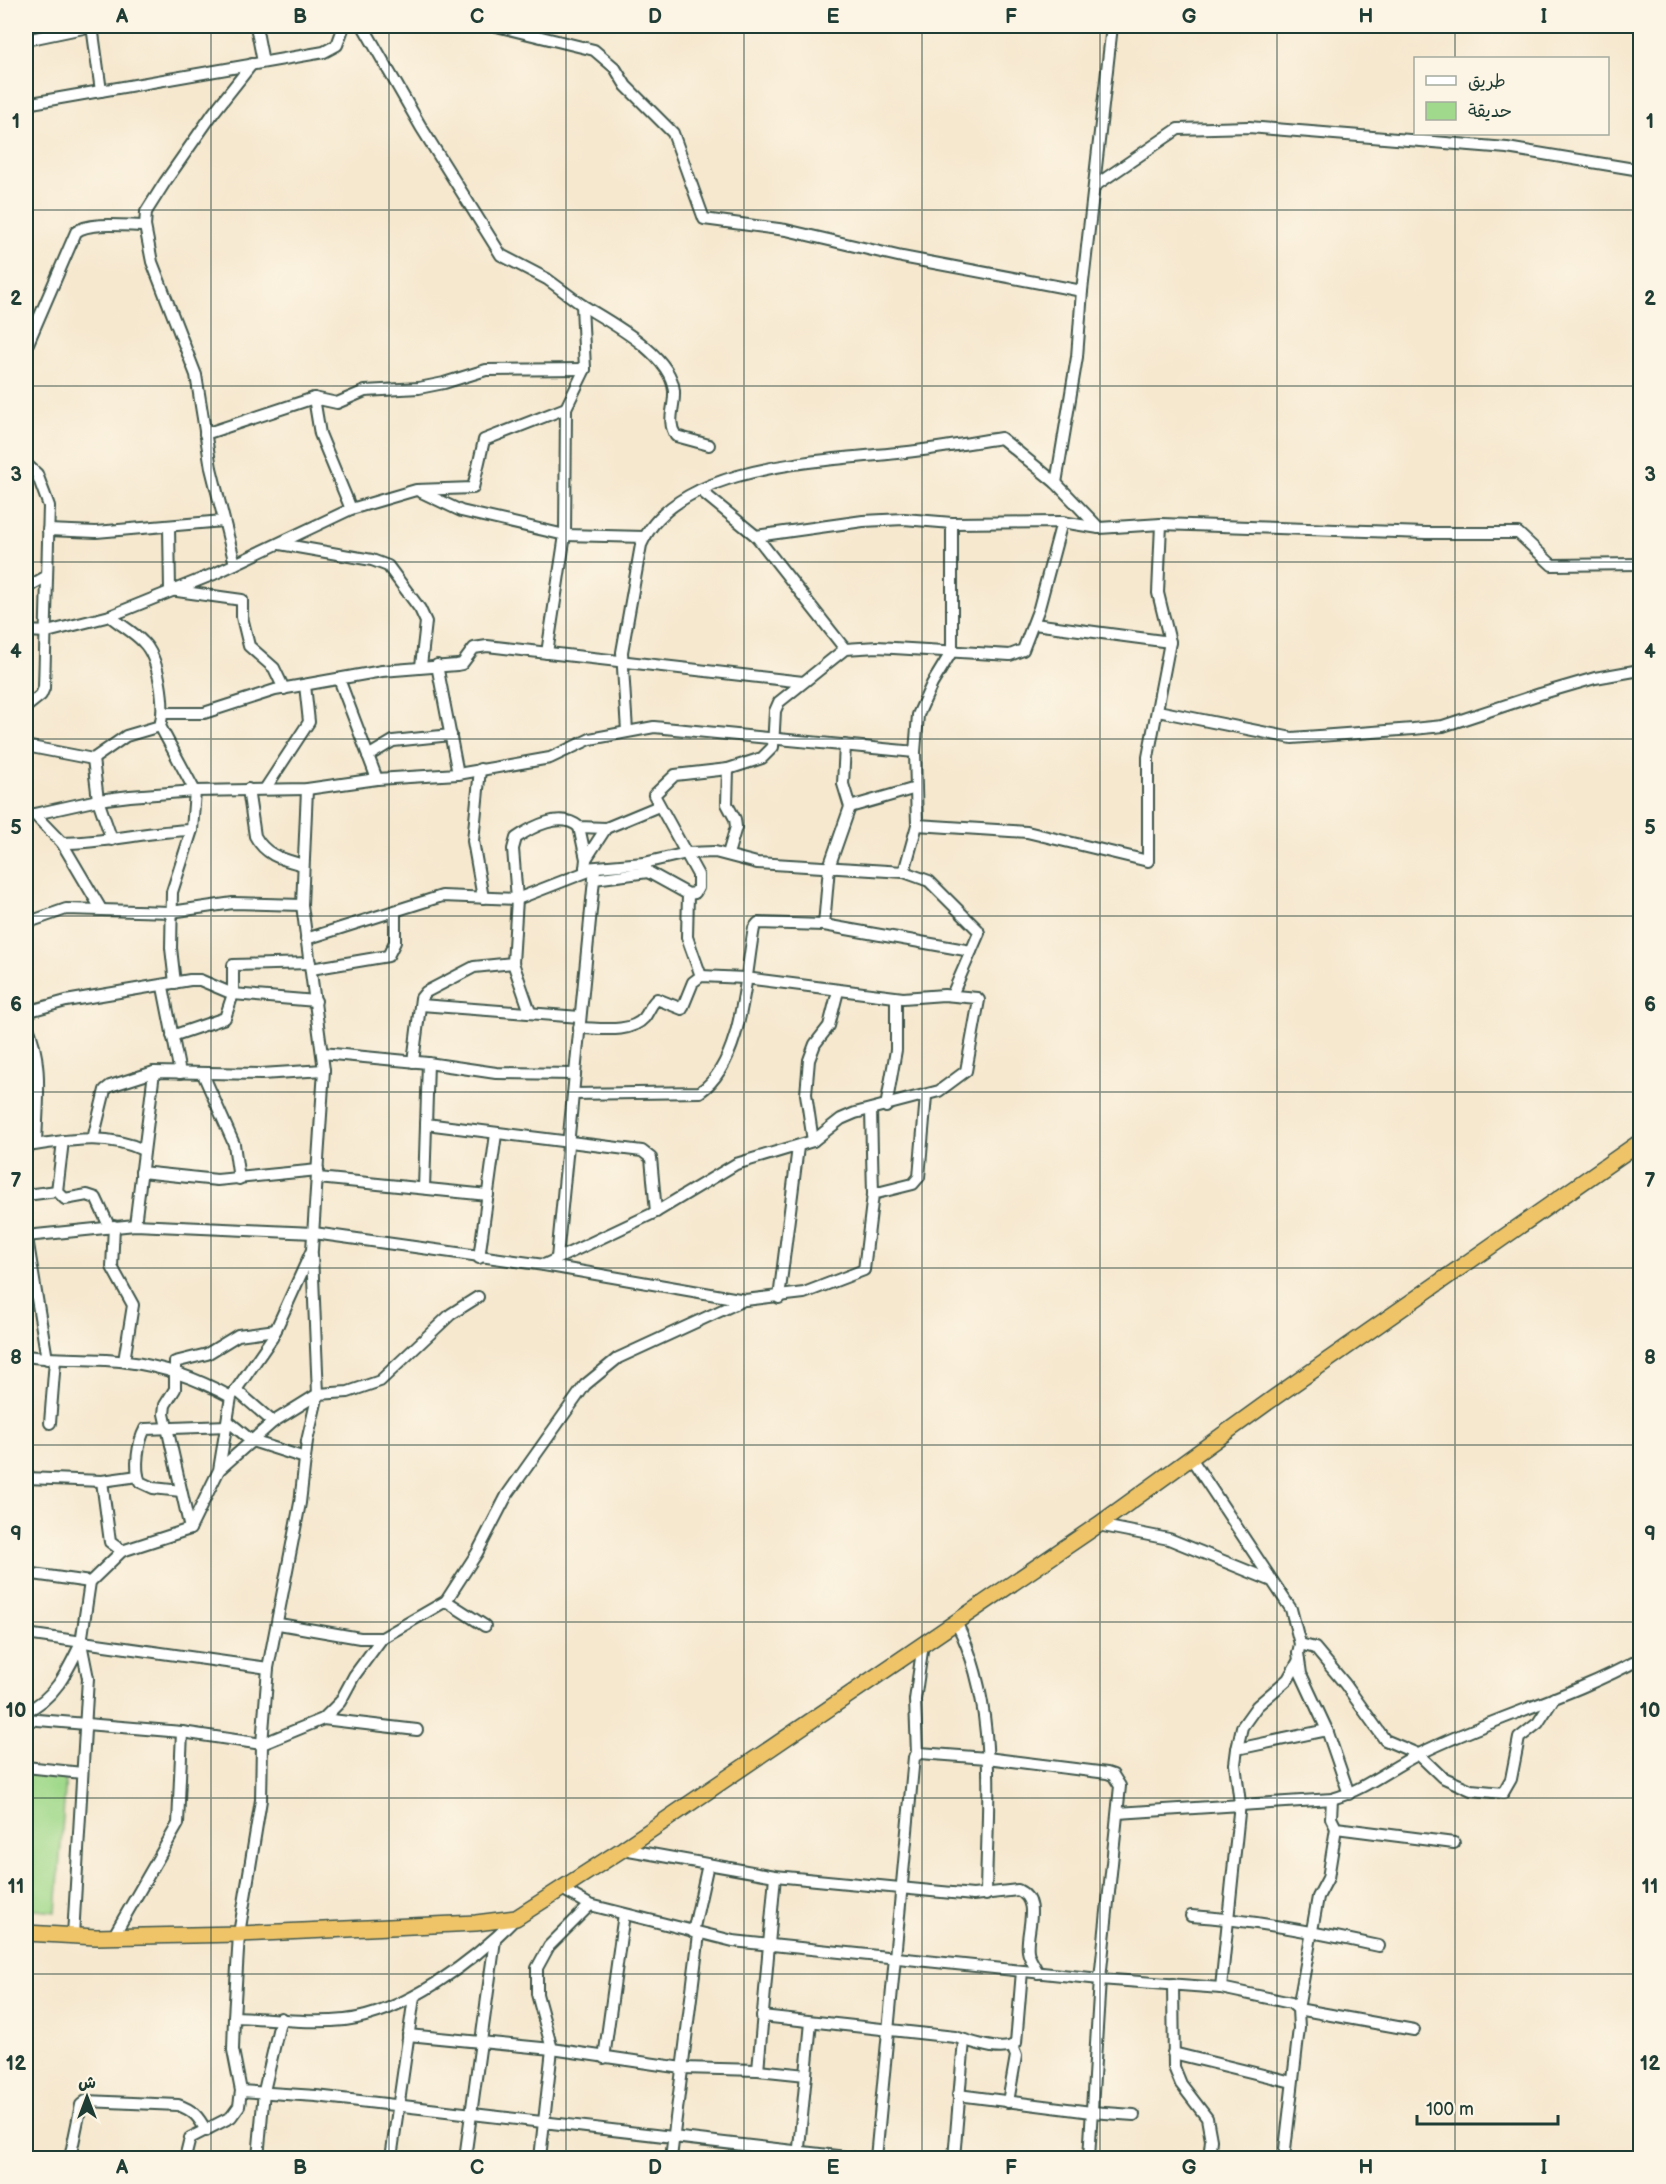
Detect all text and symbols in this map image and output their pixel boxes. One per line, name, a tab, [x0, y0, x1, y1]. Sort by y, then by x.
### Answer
text: A	[115, 5, 129, 29]
text: B	[293, 5, 307, 29]
text: C	[470, 5, 484, 29]
text: D	[648, 5, 662, 29]
text: E	[827, 5, 840, 29]
text: F	[1005, 5, 1017, 29]
text: G	[1182, 5, 1197, 29]
text: H	[1359, 5, 1373, 29]
text: I	[1541, 5, 1547, 29]
legend	[1414, 57, 1609, 135]
text: طريق	[1468, 71, 1506, 92]
text: حديقة	[1468, 101, 1512, 122]
text: 1	[12, 110, 20, 134]
text: 1	[1646, 110, 1654, 134]
text: 2	[10, 287, 22, 311]
text: 2	[1644, 287, 1656, 311]
text: 3	[10, 463, 22, 487]
text: 3	[1644, 463, 1656, 487]
text: 4	[10, 640, 22, 664]
text: 4	[1644, 640, 1656, 664]
text: 5	[10, 816, 22, 840]
text: 5	[1644, 816, 1656, 840]
text: 6	[10, 993, 22, 1017]
text: 6	[1644, 993, 1656, 1017]
text: 7	[10, 1169, 22, 1193]
text: 7	[1644, 1169, 1656, 1193]
text: 8	[10, 1346, 22, 1370]
text: 8	[1644, 1346, 1656, 1370]
text: 9	[10, 1522, 22, 1546]
text: 9	[1644, 1522, 1656, 1546]
text: 10	[6, 1699, 26, 1723]
text: 10	[1640, 1699, 1660, 1723]
text: 11	[8, 1875, 24, 1899]
text: 11	[1642, 1875, 1658, 1899]
text: 12	[6, 2052, 26, 2076]
text: 12	[1640, 2052, 1660, 2076]
north arrow	[57, 2067, 117, 2127]
text: ش	[78, 2074, 96, 2093]
scale bar	[1417, 2088, 1558, 2126]
text: 100 m	[1426, 2099, 1474, 2120]
text: A	[115, 2156, 129, 2180]
text: B	[293, 2156, 307, 2180]
text: C	[470, 2156, 484, 2180]
text: D	[648, 2156, 662, 2180]
text: E	[827, 2156, 840, 2180]
text: F	[1005, 2156, 1017, 2180]
text: G	[1182, 2156, 1197, 2180]
text: H	[1359, 2156, 1373, 2180]
text: I	[1541, 2156, 1547, 2180]

